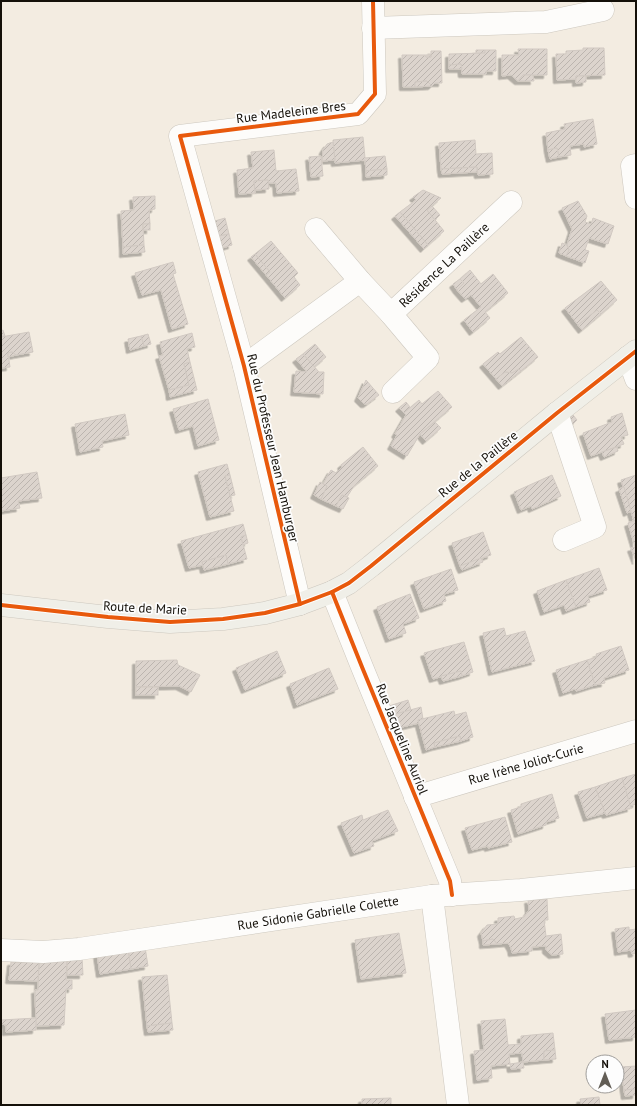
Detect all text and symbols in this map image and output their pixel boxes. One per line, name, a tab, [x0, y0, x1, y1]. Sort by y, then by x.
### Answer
street label: Rue Madeleine Bres	[235, 97, 347, 127]
street label: Résidence La Paillère	[395, 219, 493, 311]
street label: Rue du Professeur Jean Hamburger	[243, 352, 303, 544]
street label: Rue de la Paillère	[435, 427, 521, 501]
street label: Route de Marie	[103, 597, 187, 619]
street label: Rue Jacqueline Auriol	[372, 681, 432, 797]
street label: Rue Irène Joliot-Curie	[466, 739, 586, 789]
street label: Rue Sidonie Gabrielle Colette	[236, 892, 400, 934]
north arrow	[585, 1054, 625, 1094]
text: N	[601, 1057, 609, 1071]

